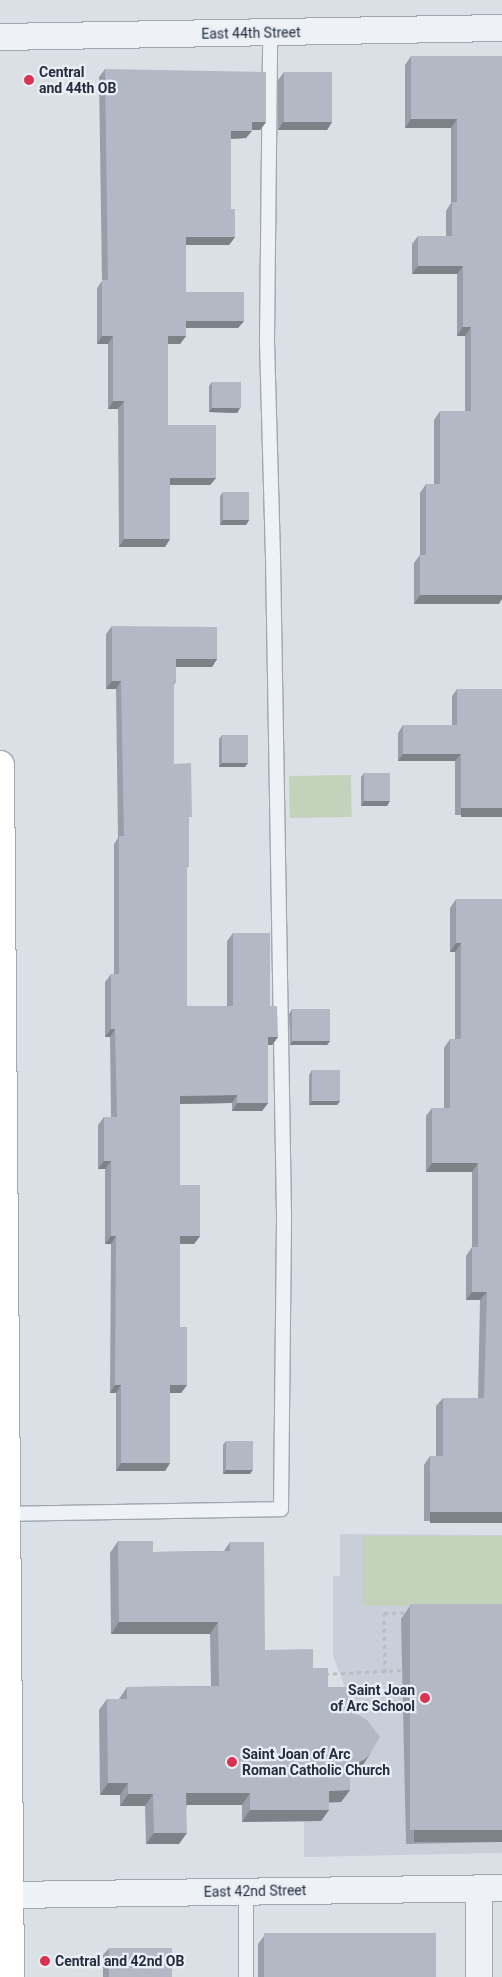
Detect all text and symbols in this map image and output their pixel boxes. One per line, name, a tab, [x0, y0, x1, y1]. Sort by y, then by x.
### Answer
street label: East 44th Street	[201, 24, 301, 42]
place label: Central and 44th OB	[39, 64, 116, 96]
marker: Central and 44th OB	[23, 74, 35, 86]
place label: Saint Joan of Arc School	[330, 1682, 415, 1714]
marker: Saint Joan of Arc School	[419, 1692, 431, 1704]
place label: Saint Joan of Arc Roman Catholic Church	[242, 1746, 390, 1778]
marker: Saint Joan of Arc Roman Catholic Church	[226, 1756, 238, 1768]
street label: East 42nd Street	[204, 1882, 306, 1900]
place label: Central and 42nd OB	[55, 1953, 184, 1969]
marker: Central and 42nd OB	[39, 1955, 51, 1967]

